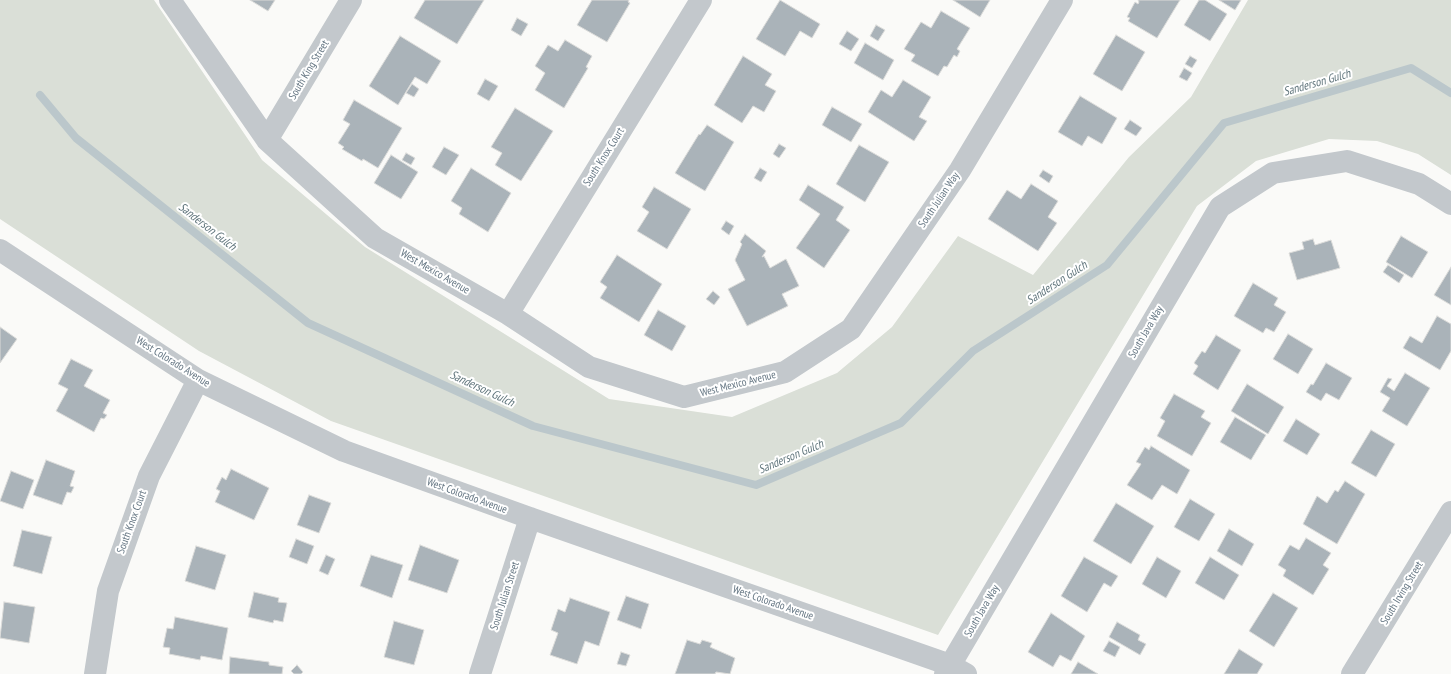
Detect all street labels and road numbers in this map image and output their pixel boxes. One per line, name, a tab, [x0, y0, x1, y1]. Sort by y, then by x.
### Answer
street label: South King Street	[286, 38, 332, 102]
street label: South Knox Court	[581, 125, 627, 189]
street label: South Julian Way	[916, 170, 962, 230]
street label: West Mexico Avenue	[398, 247, 472, 297]
street label: South Java Way	[1126, 304, 1166, 360]
street label: West Colorado Avenue	[134, 334, 212, 390]
street label: West Mexico Avenue	[699, 368, 777, 400]
street label: West Colorado Avenue	[425, 475, 509, 517]
street label: South Knox Court	[114, 489, 150, 555]
street label: South Irving Street	[1378, 559, 1426, 627]
street label: South Julian Street	[488, 560, 522, 632]
street label: West Colorado Avenue	[731, 583, 815, 623]
street label: South Java Way	[962, 583, 1002, 639]

